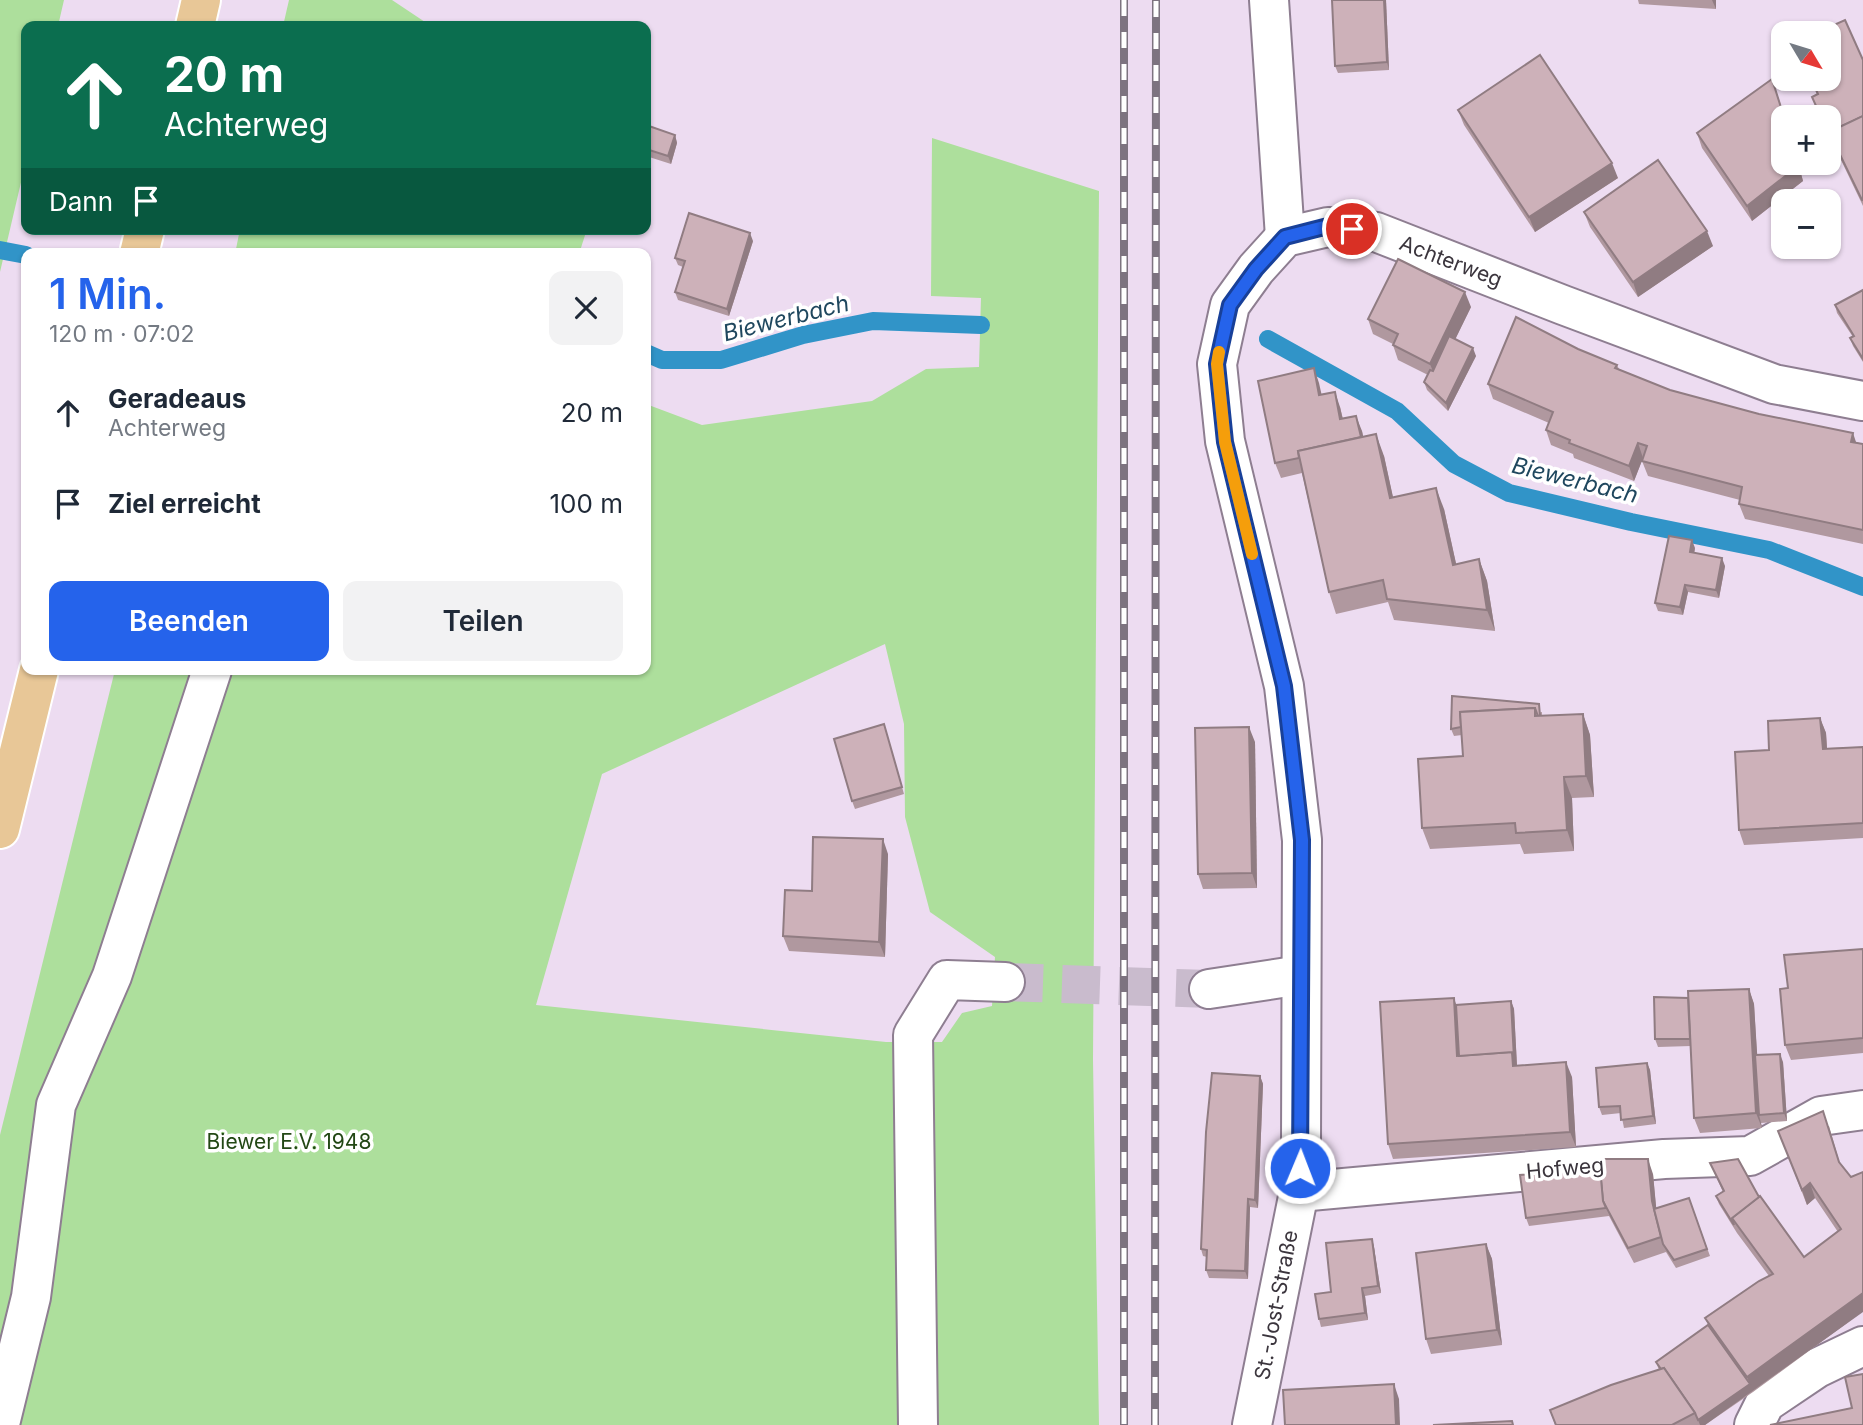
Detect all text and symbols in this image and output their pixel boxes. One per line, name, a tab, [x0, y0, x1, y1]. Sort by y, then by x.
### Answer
north arrow	[1771, 21, 1841, 91]
map controls	[1771, 21, 1841, 259]
text: 20 m	[164, 45, 284, 104]
icon: ahead	[49, 49, 140, 140]
text: Achterweg	[164, 105, 328, 144]
button: +	[1771, 105, 1841, 175]
icon: arrive	[127, 182, 165, 220]
text: Dann	[49, 186, 113, 217]
button: −	[1771, 189, 1841, 259]
pin	[1322, 199, 1382, 259]
icon: arrive	[1333, 210, 1371, 248]
street label: Achterweg	[1396, 230, 1506, 292]
text: 1 Min.	[49, 268, 166, 319]
button: close	[549, 271, 623, 345]
water label: Biewerbach	[720, 289, 852, 347]
text: 120 m · 07:02	[49, 320, 195, 348]
text: Geradeaus	[108, 383, 246, 414]
icon: ahead	[49, 394, 87, 432]
text: 20 m	[561, 397, 623, 428]
text: Achterweg	[108, 414, 226, 442]
water label: Biewerbach	[1509, 451, 1641, 509]
icon: arrive	[49, 485, 87, 523]
text: Ziel erreicht	[108, 488, 261, 519]
text: 100 m	[550, 488, 623, 519]
button: Beenden	[49, 581, 329, 661]
button: Teilen	[343, 581, 623, 661]
park label: Biewer E.V. 1948	[207, 1129, 371, 1154]
position arrow	[1263, 1131, 1337, 1205]
street label: Hofweg	[1525, 1152, 1605, 1184]
street label: St.-Jost-Straße	[1249, 1228, 1303, 1382]

